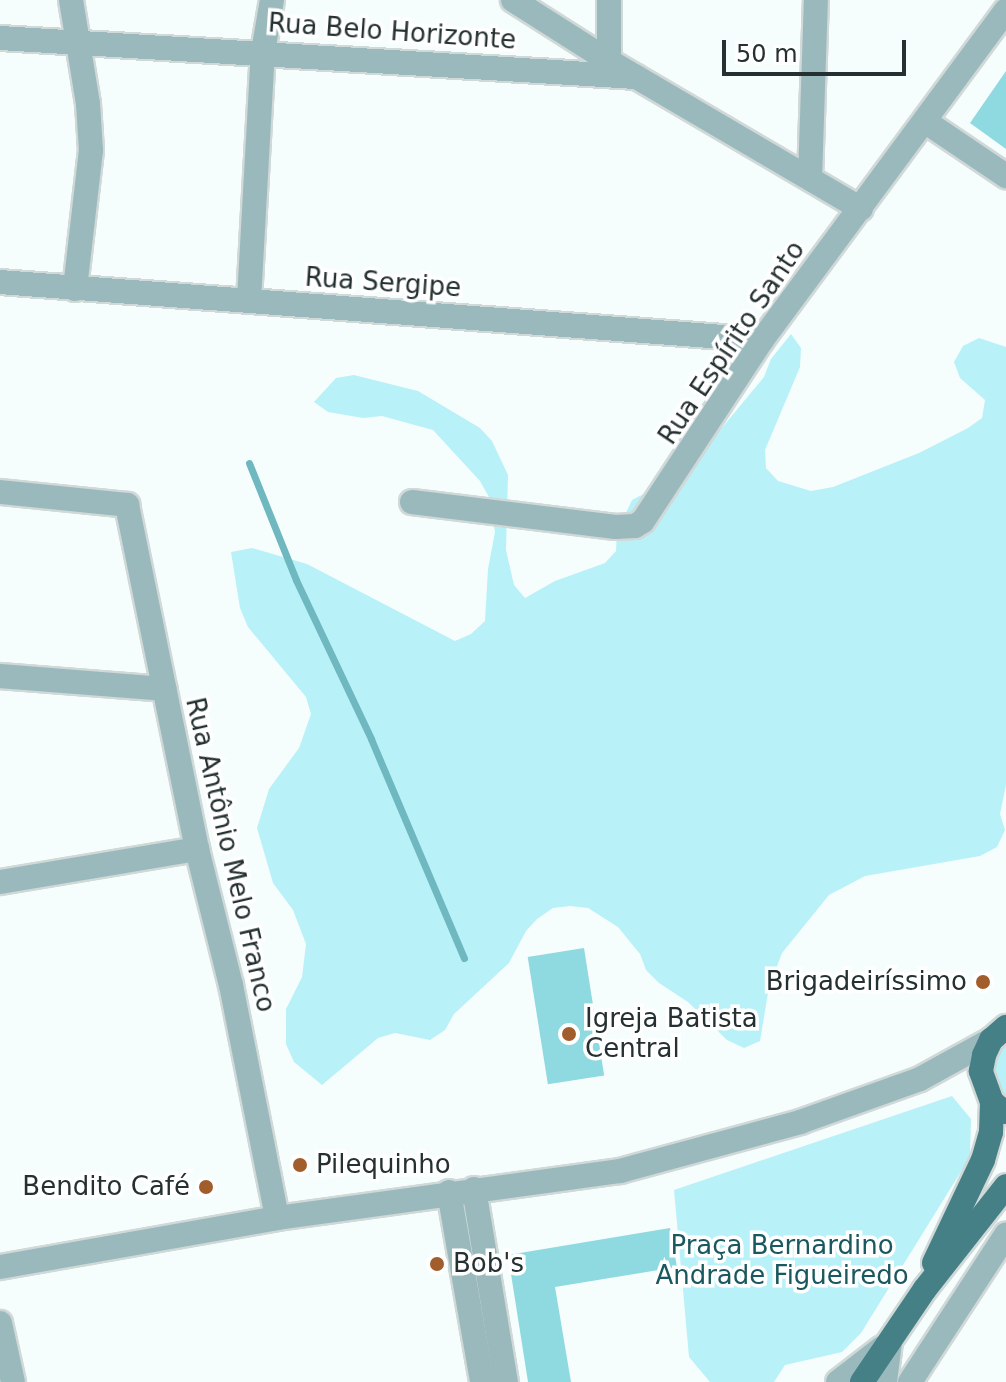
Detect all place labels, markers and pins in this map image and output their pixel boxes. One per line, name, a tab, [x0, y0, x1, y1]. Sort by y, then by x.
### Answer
place label: Brigadeiríssimo	[766, 966, 967, 998]
marker: Brigadeiríssimo	[974, 973, 992, 991]
place label: Igreja Batista Central	[585, 1003, 758, 1064]
marker: Igreja Batista Central	[560, 1025, 578, 1043]
place label: Pilequinho	[316, 1149, 451, 1181]
marker: Pilequinho	[291, 1156, 309, 1174]
place label: Bendito Café	[22, 1171, 190, 1203]
marker: Bendito Café	[197, 1178, 215, 1196]
place label: Bob's	[453, 1248, 524, 1280]
marker: Bob's	[428, 1255, 446, 1273]

